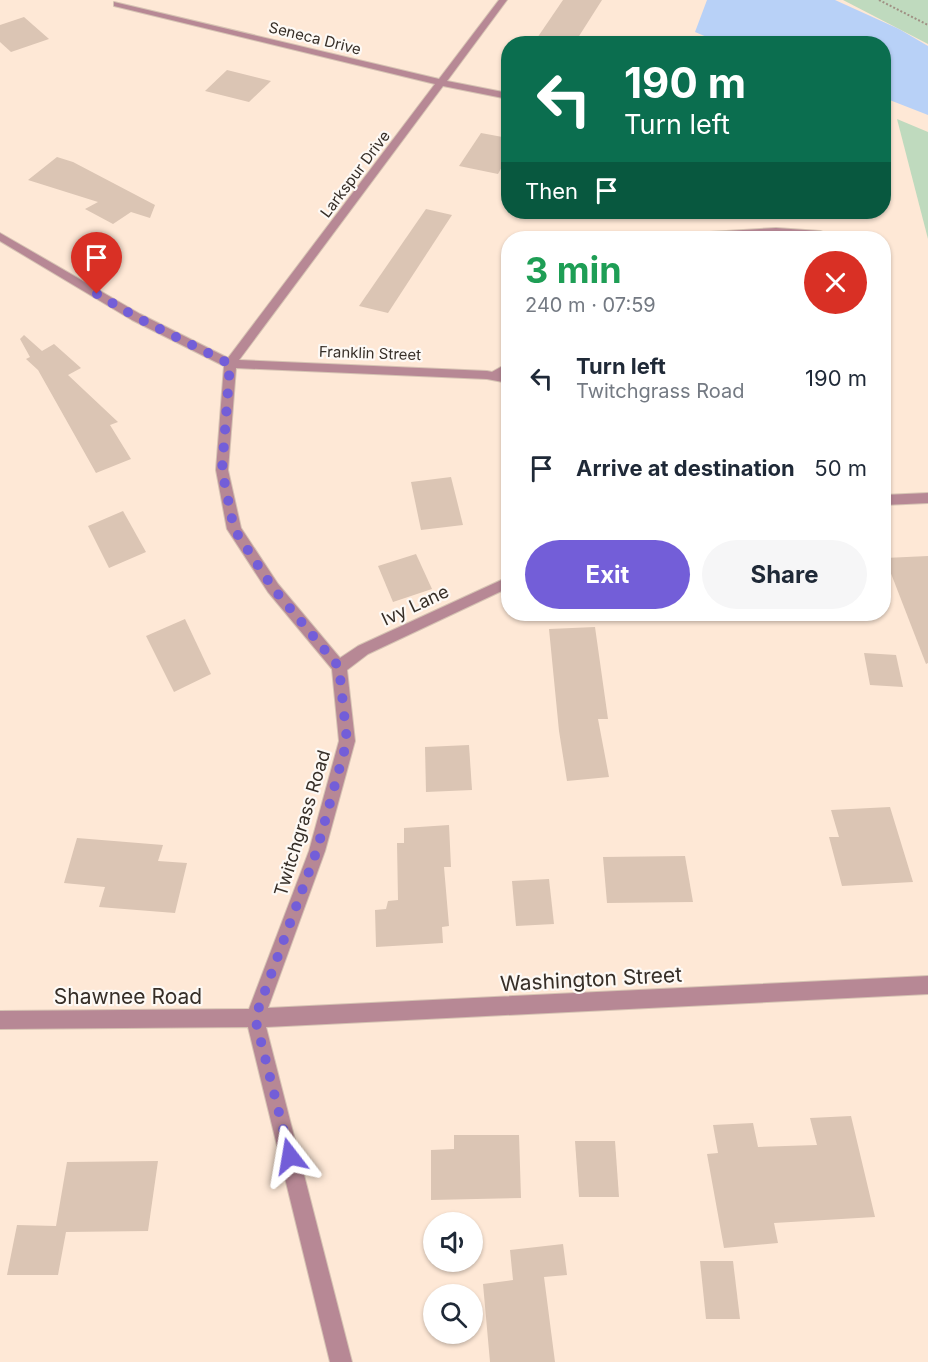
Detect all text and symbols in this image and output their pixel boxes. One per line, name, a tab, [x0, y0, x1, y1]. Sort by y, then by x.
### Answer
street label: Seneca Drive	[267, 17, 363, 59]
text: 190 m	[624, 57, 746, 108]
icon: left	[525, 60, 603, 138]
text: Turn left	[624, 108, 730, 141]
street label: Larkspur Drive	[316, 127, 394, 221]
icon: arrive	[590, 174, 623, 207]
text: Then	[525, 178, 578, 204]
pin	[71, 232, 122, 294]
icon: arrive	[80, 241, 113, 274]
text: 3 min	[525, 248, 622, 292]
button: close	[804, 251, 867, 314]
text: 240 m · 07:59	[525, 293, 656, 317]
street label: Franklin Street	[319, 342, 422, 364]
text: Turn left	[576, 353, 666, 379]
icon: left	[525, 362, 558, 395]
text: 190 m	[805, 365, 867, 391]
text: Twitchgrass Road	[576, 379, 744, 403]
icon: arrive	[525, 452, 558, 485]
text: Arrive at destination	[576, 455, 795, 481]
text: 50 m	[814, 455, 867, 481]
button: Exit	[525, 540, 690, 609]
button: Share	[702, 540, 867, 609]
street label: Ivy Lane	[378, 580, 452, 630]
street label: Twitchgrass Road	[270, 747, 334, 899]
street label: Washington Street	[499, 962, 683, 996]
street label: Shawnee Road	[54, 984, 202, 1009]
position arrow	[258, 1124, 322, 1188]
map controls	[423, 1212, 483, 1344]
button: sound	[423, 1212, 483, 1272]
button: search	[423, 1284, 483, 1344]

